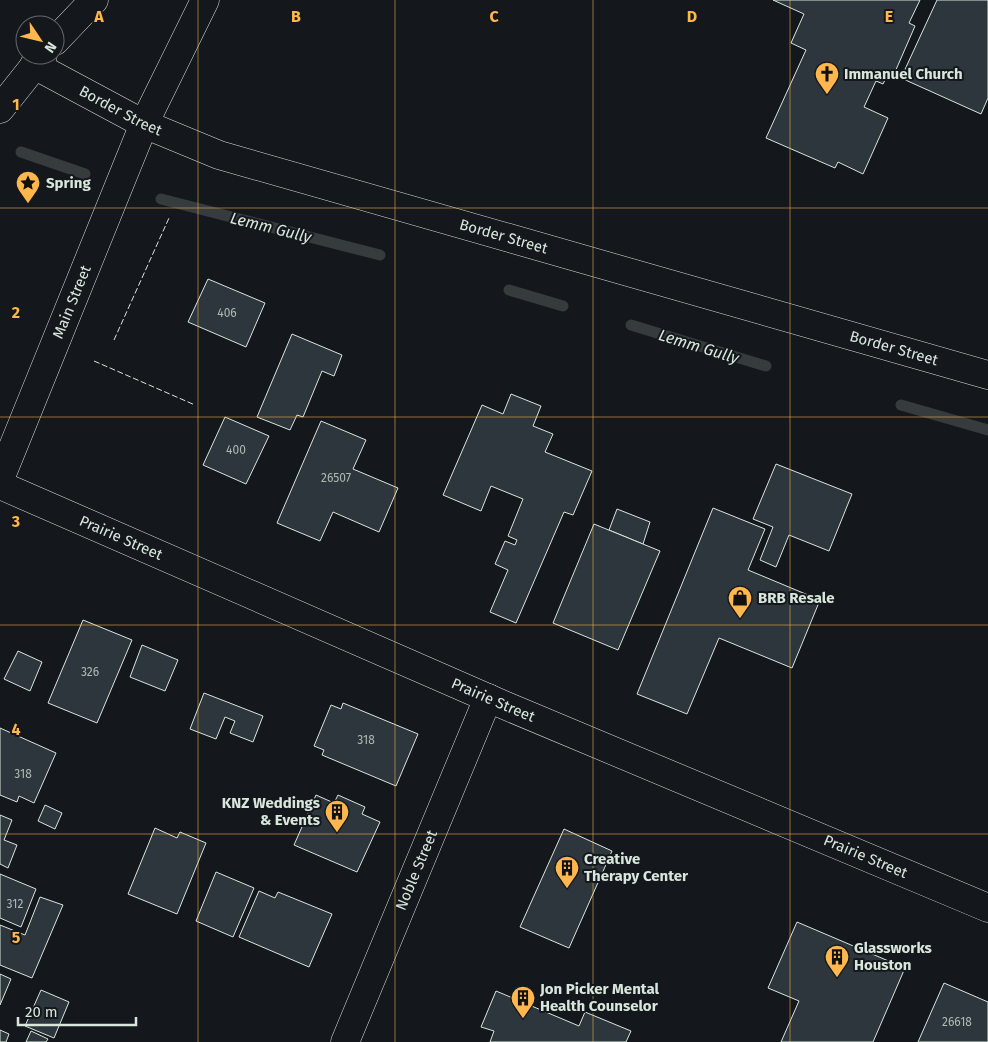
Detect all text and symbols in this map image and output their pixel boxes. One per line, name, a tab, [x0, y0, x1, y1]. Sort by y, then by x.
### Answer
text: A	[93, 7, 104, 26]
text: B	[291, 7, 301, 26]
text: C	[489, 7, 499, 26]
text: D	[687, 7, 697, 26]
text: E	[885, 7, 893, 26]
north arrow	[15, 15, 65, 65]
text: N	[41, 38, 60, 56]
church icon: Immanuel Church	[814, 61, 840, 95]
place label: Immanuel Church	[844, 65, 963, 83]
street label: Border Street	[76, 82, 165, 140]
text: 1	[12, 95, 20, 114]
place icon: Spring	[15, 170, 41, 204]
place label: Spring	[46, 174, 91, 192]
water label: Lemm Gully	[228, 208, 315, 247]
street label: Border Street	[457, 215, 550, 258]
street label: Main Street	[49, 262, 95, 341]
text: 2	[12, 303, 20, 322]
house number: 406	[217, 306, 237, 320]
water label: Lemm Gully	[656, 325, 743, 368]
street label: Border Street	[848, 327, 941, 369]
house number: 400	[226, 443, 246, 457]
house number: 26507	[321, 471, 351, 485]
text: 3	[11, 512, 20, 531]
street label: Prairie Street	[77, 512, 166, 564]
shop icon: BRB Resale	[727, 585, 753, 619]
place label: BRB Resale	[758, 589, 834, 607]
house number: 326	[81, 665, 99, 679]
street label: Prairie Street	[449, 674, 538, 726]
text: 4	[11, 720, 21, 739]
house number: 318	[357, 733, 375, 747]
house number: 318	[14, 767, 32, 781]
place label: KNZ Weddings & Events	[222, 794, 320, 829]
building icon: KNZ Weddings & Events	[324, 799, 350, 833]
street label: Noble Street	[392, 827, 441, 913]
street label: Prairie Street	[821, 831, 911, 882]
place label: Creative Therapy Center	[584, 850, 689, 885]
building icon: Creative Therapy Center	[554, 855, 580, 889]
house number: 312	[7, 897, 23, 911]
text: 5	[12, 928, 21, 947]
place label: Glassworks Houston	[854, 939, 932, 974]
building icon: Glassworks Houston	[824, 944, 850, 978]
place label: Jon Picker Mental Health Counselor	[539, 980, 659, 1015]
building icon: Jon Picker Mental Health Counselor	[510, 985, 536, 1019]
scale bar	[18, 994, 135, 1026]
text: 20 m	[25, 1003, 58, 1021]
house number: 26618	[942, 1015, 972, 1029]

